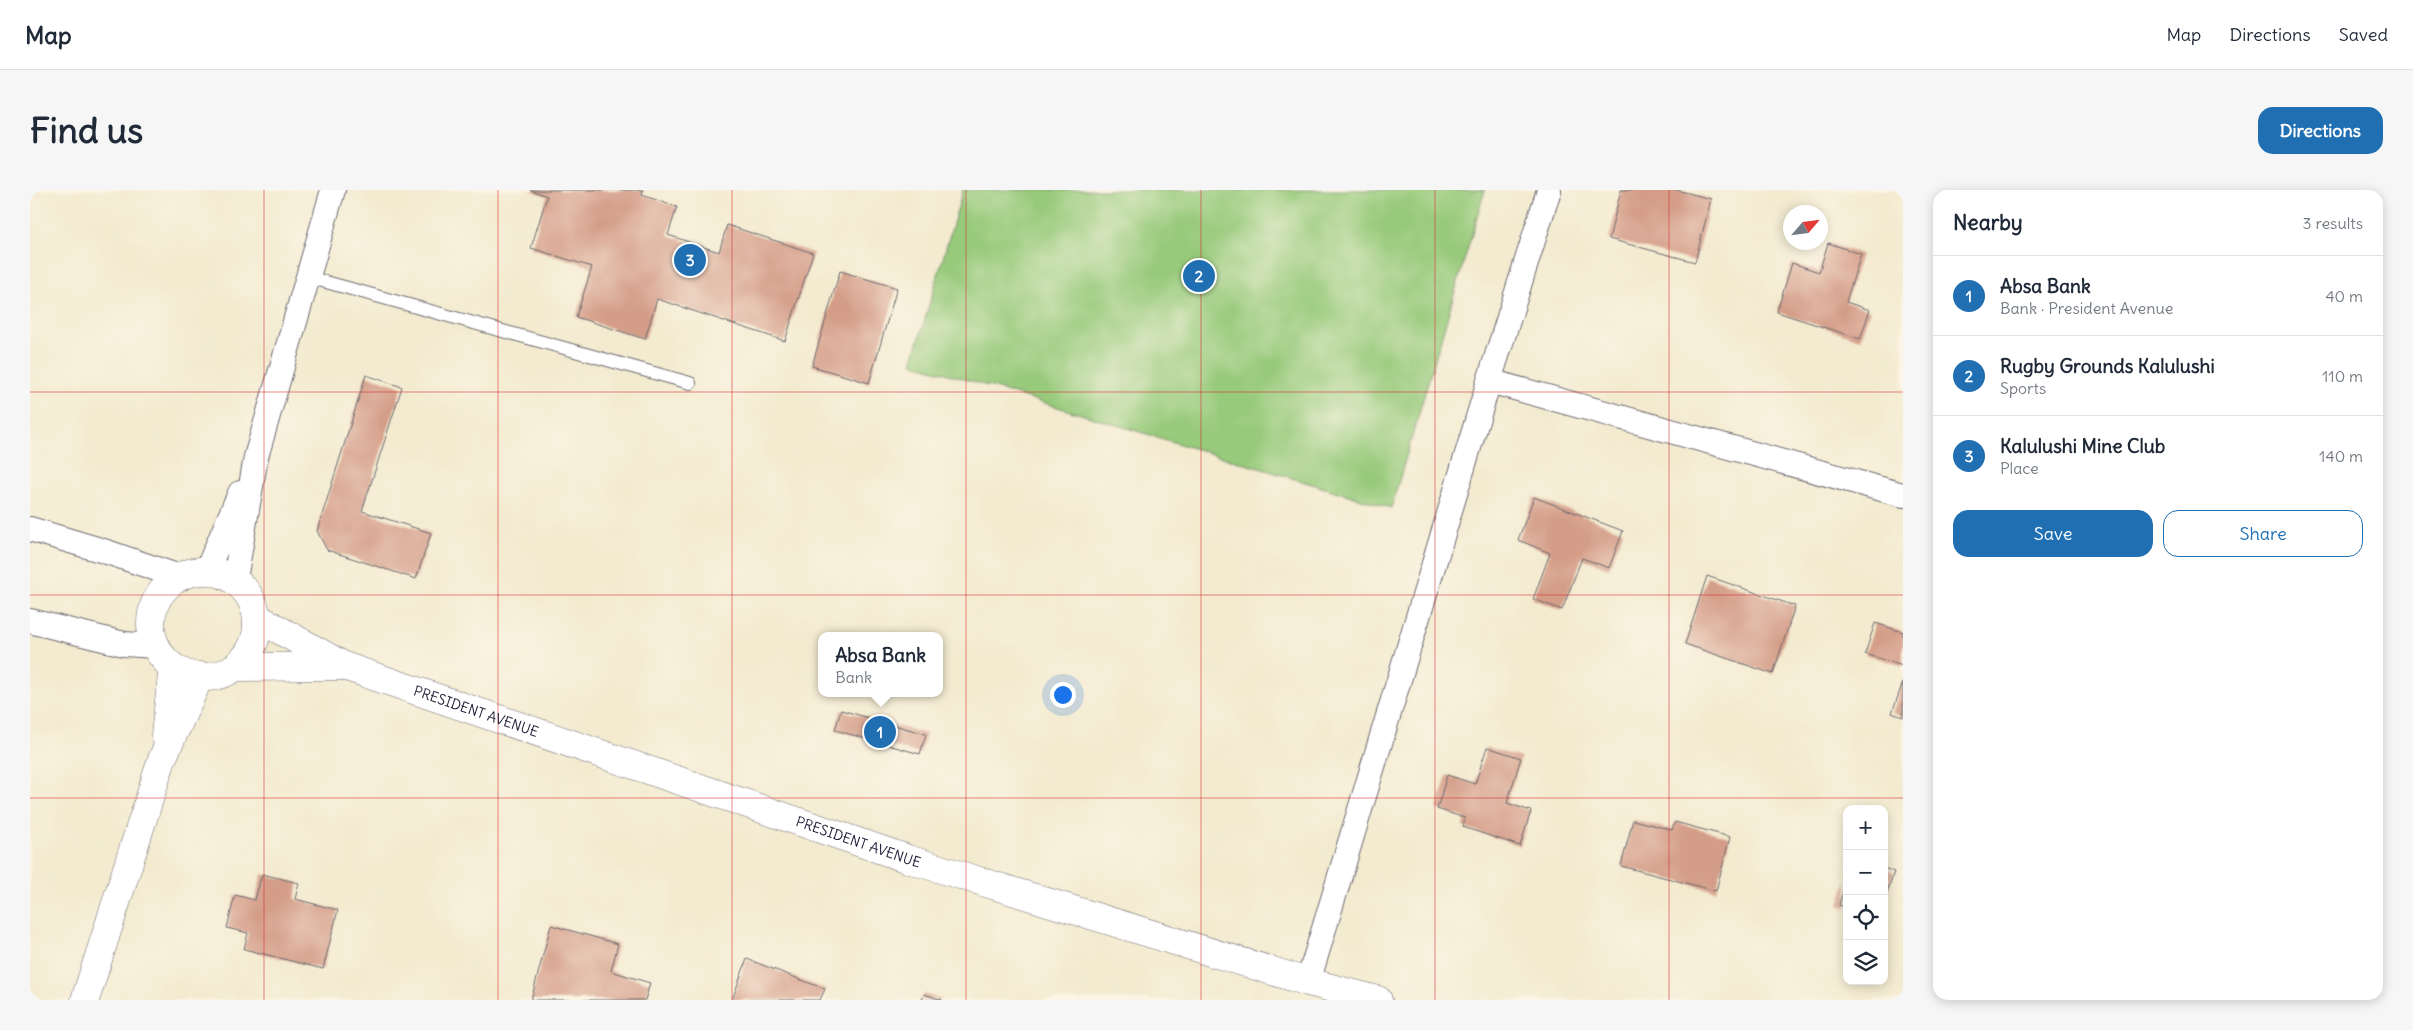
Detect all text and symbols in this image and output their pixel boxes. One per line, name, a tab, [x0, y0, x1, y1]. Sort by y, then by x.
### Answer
text: Map	[25, 20, 72, 50]
text: Map	[2166, 23, 2201, 46]
text: Directions	[2229, 23, 2311, 46]
text: Saved	[2339, 23, 2388, 46]
button: Directions	[2258, 107, 2383, 154]
text: Find us	[30, 108, 143, 152]
north arrow	[1783, 205, 1828, 250]
text: Nearby	[1953, 209, 2023, 236]
text: 3 results	[2303, 213, 2363, 233]
pin: 3	[674, 241, 706, 279]
pin: 2	[1183, 257, 1215, 295]
text: Absa Bank	[2000, 274, 2091, 298]
text: 1	[1966, 286, 1972, 306]
text: 40 m	[2325, 286, 2363, 306]
text: Bank · President Avenue	[2000, 298, 2173, 318]
text: Rugby Grounds Kalulushi	[2000, 354, 2215, 378]
text: 2	[1965, 366, 1973, 386]
text: 110 m	[2322, 366, 2363, 386]
text: Sports	[2000, 378, 2046, 398]
text: Kalulushi Mine Club	[2000, 434, 2165, 458]
text: 3	[1964, 446, 1974, 466]
text: 140 m	[2319, 446, 2363, 466]
text: Place	[2000, 458, 2039, 478]
button: Save	[1953, 510, 2153, 557]
button: Share	[2163, 510, 2363, 557]
popup	[818, 632, 943, 697]
text: Absa Bank	[835, 643, 926, 667]
text: Bank	[835, 667, 872, 687]
street label: PRESIDENT AVENUE	[411, 681, 541, 741]
your location	[1050, 682, 1076, 708]
pin: 1	[864, 713, 896, 751]
map controls	[1843, 805, 1888, 985]
button: +	[1843, 805, 1888, 850]
street label: PRESIDENT AVENUE	[793, 812, 923, 871]
button: −	[1843, 850, 1888, 895]
button: locate	[1843, 895, 1888, 940]
button: layers	[1843, 940, 1888, 985]

